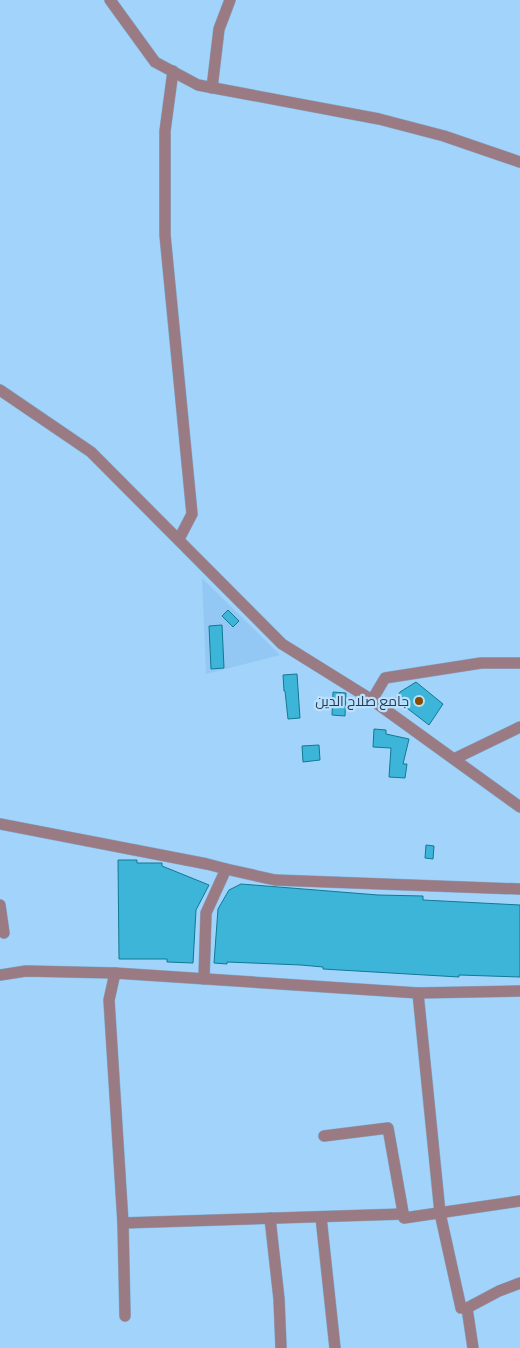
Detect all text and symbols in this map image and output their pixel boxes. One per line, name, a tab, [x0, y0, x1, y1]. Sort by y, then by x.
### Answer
place label: جامع صلاح الدين	[315, 693, 409, 710]
marker: جامع صلاح الدين	[413, 695, 425, 707]

